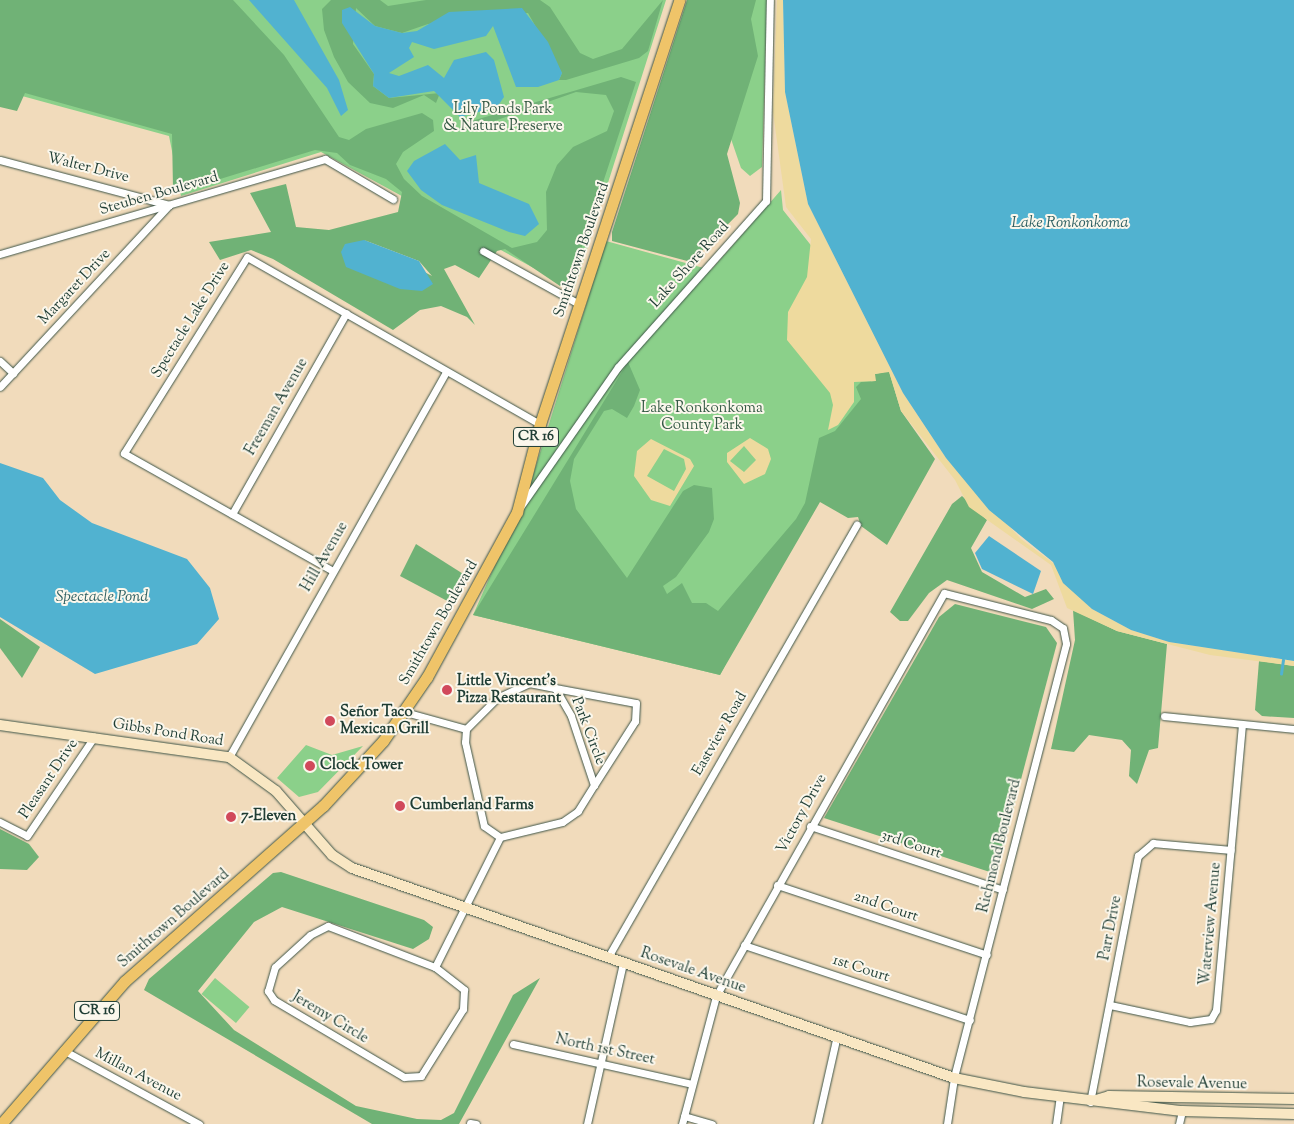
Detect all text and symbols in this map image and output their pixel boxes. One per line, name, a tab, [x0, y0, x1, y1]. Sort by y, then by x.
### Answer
park label: Lily Ponds Park & Nature Preserve	[443, 100, 563, 135]
street label: Walter Drive	[45, 149, 131, 187]
street label: Steuben Boulevard	[98, 168, 220, 220]
street label: Smithtown Boulevard	[550, 180, 614, 320]
water label: Lake Ronkonkoma	[1011, 214, 1129, 234]
street label: Lake Shore Road	[647, 218, 733, 312]
street label: Margaret Drive	[35, 245, 115, 329]
street label: Spectacle Lake Drive	[148, 258, 234, 382]
street label: Freeman Avenue	[242, 355, 312, 459]
park label: Lake Ronkonkoma County Park	[641, 399, 763, 434]
road number: CR 16	[512, 426, 560, 448]
street label: Hill Avenue	[298, 519, 352, 595]
street label: Smithtown Boulevard	[396, 557, 482, 689]
water label: Spectacle Pond	[56, 588, 148, 608]
place label: Little Vincent's Pizza Restaurant	[457, 672, 561, 707]
marker: Little Vincent's Pizza Restaurant	[441, 684, 453, 696]
street label: Eastview Road	[689, 689, 751, 779]
street label: Park Circle	[567, 694, 609, 768]
place label: Señor Taco Mexican Grill	[340, 703, 429, 738]
street label: Gibbs Pond Road	[111, 715, 225, 751]
marker: Señor Taco Mexican Grill	[324, 715, 336, 727]
street label: Pleasant Drive	[16, 736, 82, 822]
place label: Clock Tower	[320, 757, 403, 775]
marker: Clock Tower	[304, 760, 316, 772]
street label: Victory Drive	[773, 771, 831, 857]
street label: Richmond Boulevard	[975, 777, 1025, 915]
place label: Cumberland Farms	[410, 797, 534, 815]
marker: Cumberland Farms	[394, 800, 406, 812]
place label: 7-Eleven	[241, 808, 296, 826]
marker: 7-Eleven	[225, 811, 237, 823]
street label: 3rd Court	[879, 827, 943, 863]
street label: Waterview Avenue	[1197, 862, 1225, 986]
street label: Smithtown Boulevard	[115, 866, 233, 972]
street label: 2nd Court	[852, 888, 920, 926]
street label: Parr Drive	[1096, 894, 1126, 962]
street label: Rosevale Avenue	[638, 945, 748, 997]
street label: 1st Court	[830, 951, 892, 987]
street label: Jeremy Circle	[289, 988, 371, 1048]
road number: CR 16	[73, 999, 121, 1022]
street label: North 1st Street	[554, 1031, 656, 1069]
street label: Millan Avenue	[92, 1045, 184, 1105]
street label: Rosevale Avenue	[1137, 1074, 1247, 1094]

